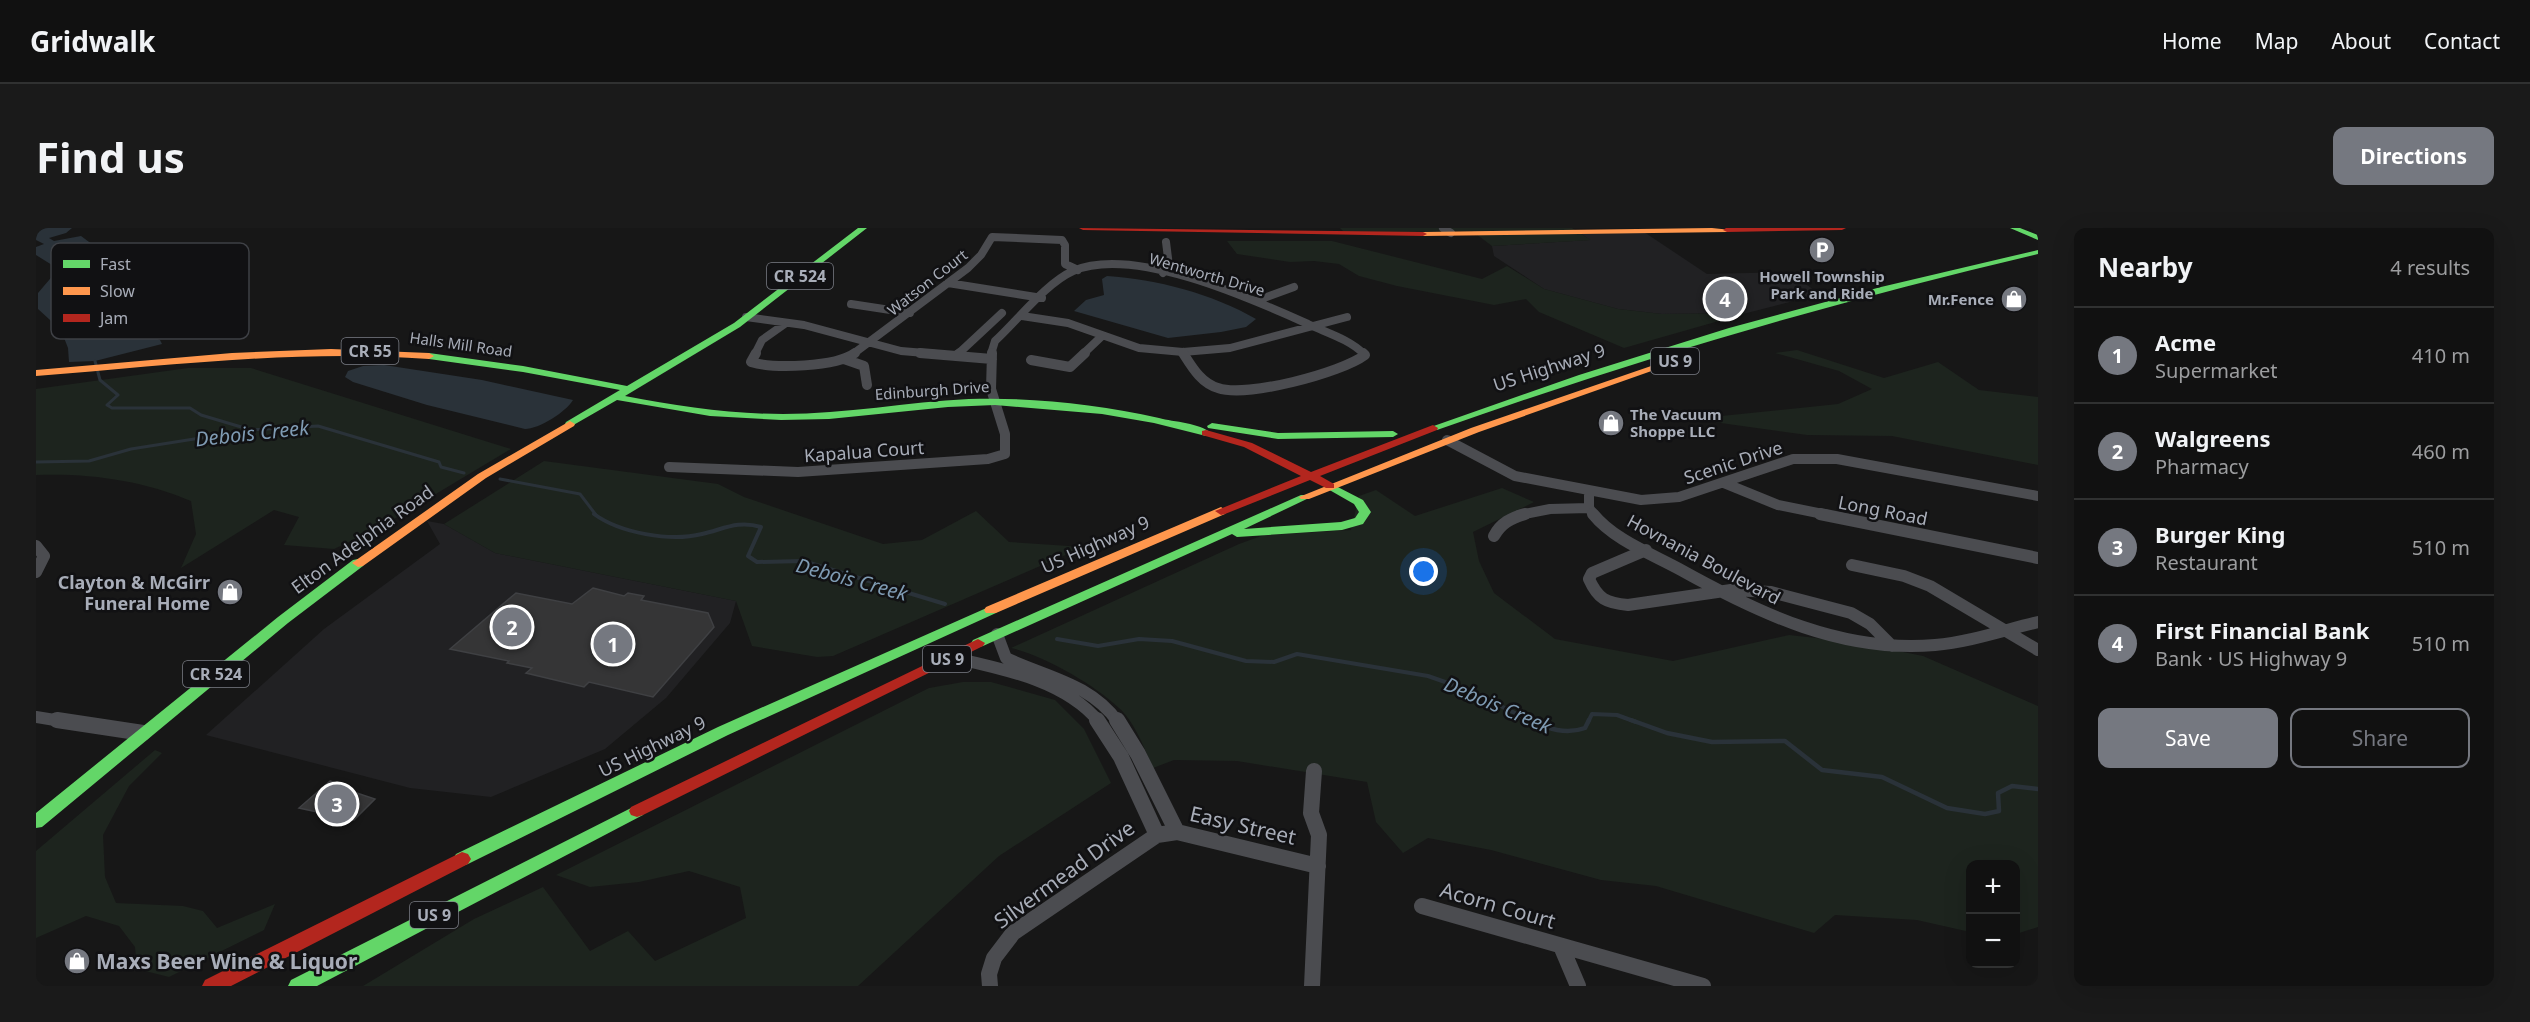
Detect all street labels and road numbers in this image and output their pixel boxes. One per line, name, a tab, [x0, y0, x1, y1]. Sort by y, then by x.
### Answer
street label: Watson Court	[883, 244, 972, 320]
street label: Wentworth Drive	[1147, 248, 1267, 300]
road number: CR 524	[767, 263, 833, 289]
street label: Halls Mill Road	[408, 327, 514, 361]
road number: CR 55	[342, 338, 398, 364]
street label: US Highway 9	[1490, 338, 1608, 396]
road number: US 9	[1651, 348, 1699, 374]
street label: Edinburgh Drive	[874, 376, 990, 404]
street label: Kapalua Court	[803, 435, 925, 467]
street label: Scenic Drive	[1681, 435, 1785, 489]
street label: Elton Adelphia Road	[286, 479, 438, 599]
street label: Long Road	[1836, 490, 1930, 530]
street label: Hovnania Boulevard	[1623, 508, 1785, 610]
street label: US Highway 9	[1037, 509, 1153, 579]
road number: US 9	[923, 646, 971, 672]
road number: CR 524	[183, 661, 249, 687]
street label: US Highway 9	[594, 710, 710, 782]
street label: Easy Street	[1187, 799, 1299, 851]
street label: Silvermead Drive	[988, 814, 1140, 934]
street label: Acorn Court	[1437, 875, 1559, 935]
road number: US 9	[410, 902, 458, 928]

